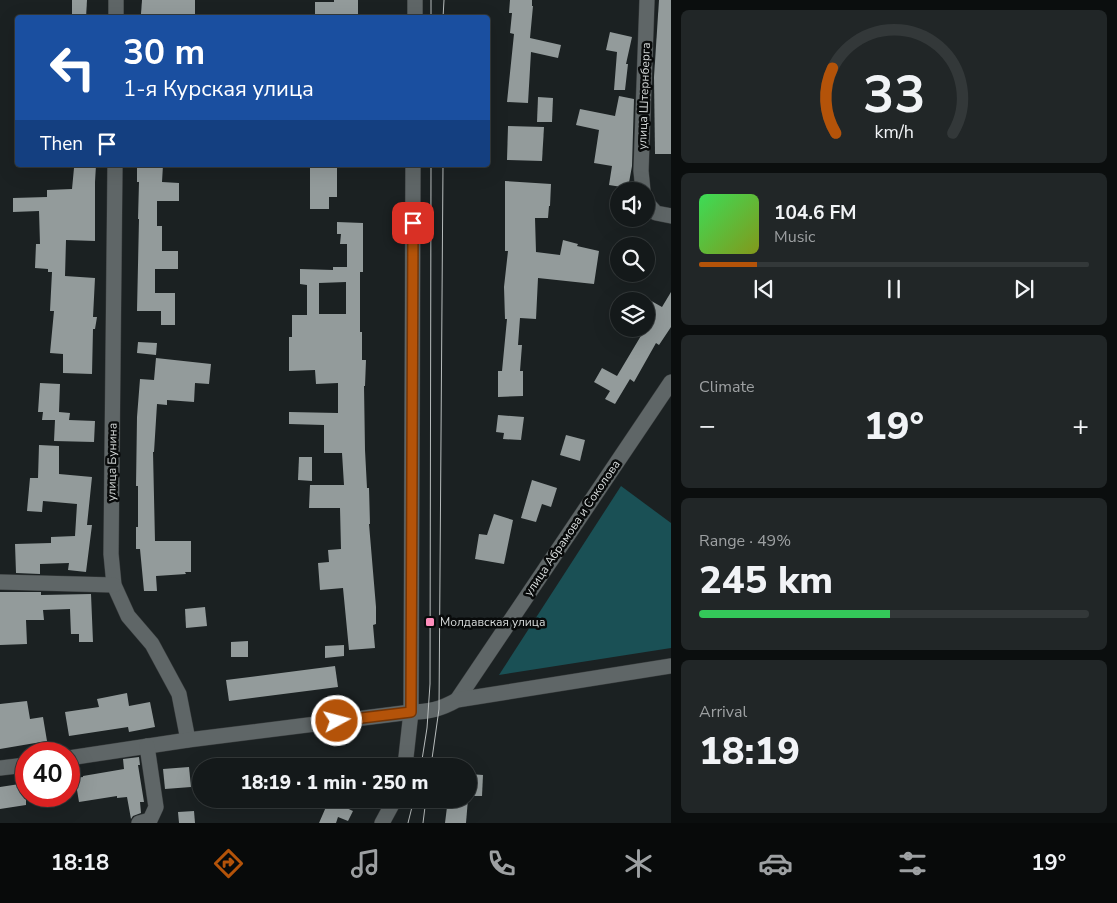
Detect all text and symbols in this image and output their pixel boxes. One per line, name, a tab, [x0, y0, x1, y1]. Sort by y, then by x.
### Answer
text: 30 m	[123, 29, 205, 76]
icon: left	[40, 35, 105, 100]
street label: улица Штернберга	[634, 42, 654, 150]
text: 33	[863, 59, 925, 130]
text: 1-я Курская улица	[123, 74, 314, 104]
text: km/h	[874, 120, 914, 144]
icon: arrive	[93, 130, 121, 158]
text: Then	[40, 131, 83, 157]
map controls	[610, 182, 655, 337]
button: sound	[610, 182, 655, 227]
text: 104.6 FM	[774, 200, 857, 226]
pin	[392, 202, 434, 244]
icon: arrive	[399, 209, 427, 237]
text: Music	[774, 226, 815, 248]
button: search	[610, 237, 655, 282]
icon: previous	[750, 275, 778, 303]
icon: pause	[880, 275, 908, 303]
icon: next	[1010, 275, 1038, 303]
button: layers	[610, 292, 655, 337]
text: Climate	[699, 376, 754, 398]
text: 19°	[864, 401, 924, 452]
text: −	[699, 407, 716, 445]
text: +	[1072, 407, 1089, 445]
street label: улица Бунина	[103, 423, 121, 501]
street label: улица Абрамова и Соколова	[520, 457, 624, 599]
text: Range · 49%	[699, 530, 791, 552]
text: 245 km	[699, 555, 833, 606]
place label: Молдавская улица	[440, 614, 545, 630]
marker: Молдавская улица	[424, 616, 436, 628]
position arrow	[310, 694, 362, 746]
text: Arrival	[699, 701, 747, 723]
text: 18:19	[699, 726, 800, 777]
speed limit sign: 40	[15, 742, 80, 807]
text: 18:19 · 1 min · 250 m	[241, 770, 428, 796]
icon: directions	[211, 846, 246, 881]
icon: music	[348, 846, 383, 881]
icon: phone	[484, 846, 519, 881]
icon: climate	[621, 846, 656, 881]
icon: car	[758, 846, 793, 881]
icon: filters	[895, 846, 930, 881]
text: 18:18	[51, 848, 109, 878]
text: 19°	[1031, 848, 1066, 878]

